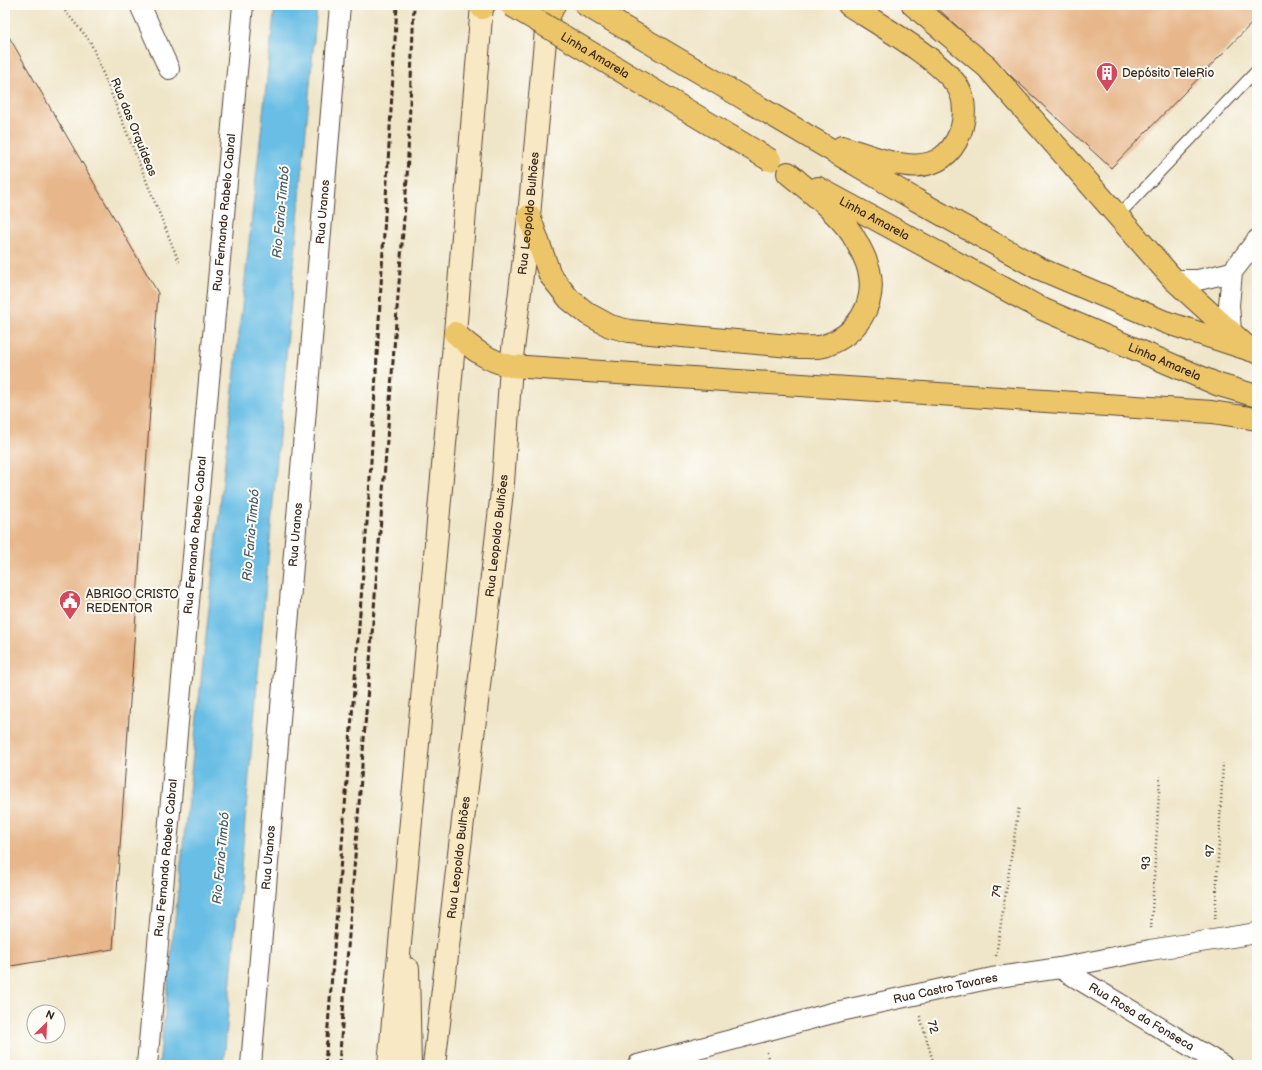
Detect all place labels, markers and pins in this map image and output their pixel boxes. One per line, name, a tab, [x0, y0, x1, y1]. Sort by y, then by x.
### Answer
building icon: Depósito TeleRio	[1094, 60, 1120, 93]
place label: Depósito TeleRio	[1122, 66, 1214, 81]
place label: ABRIGO CRISTO REDENTOR	[86, 587, 179, 616]
public building icon: ABRIGO CRISTO REDENTOR	[57, 588, 83, 621]

